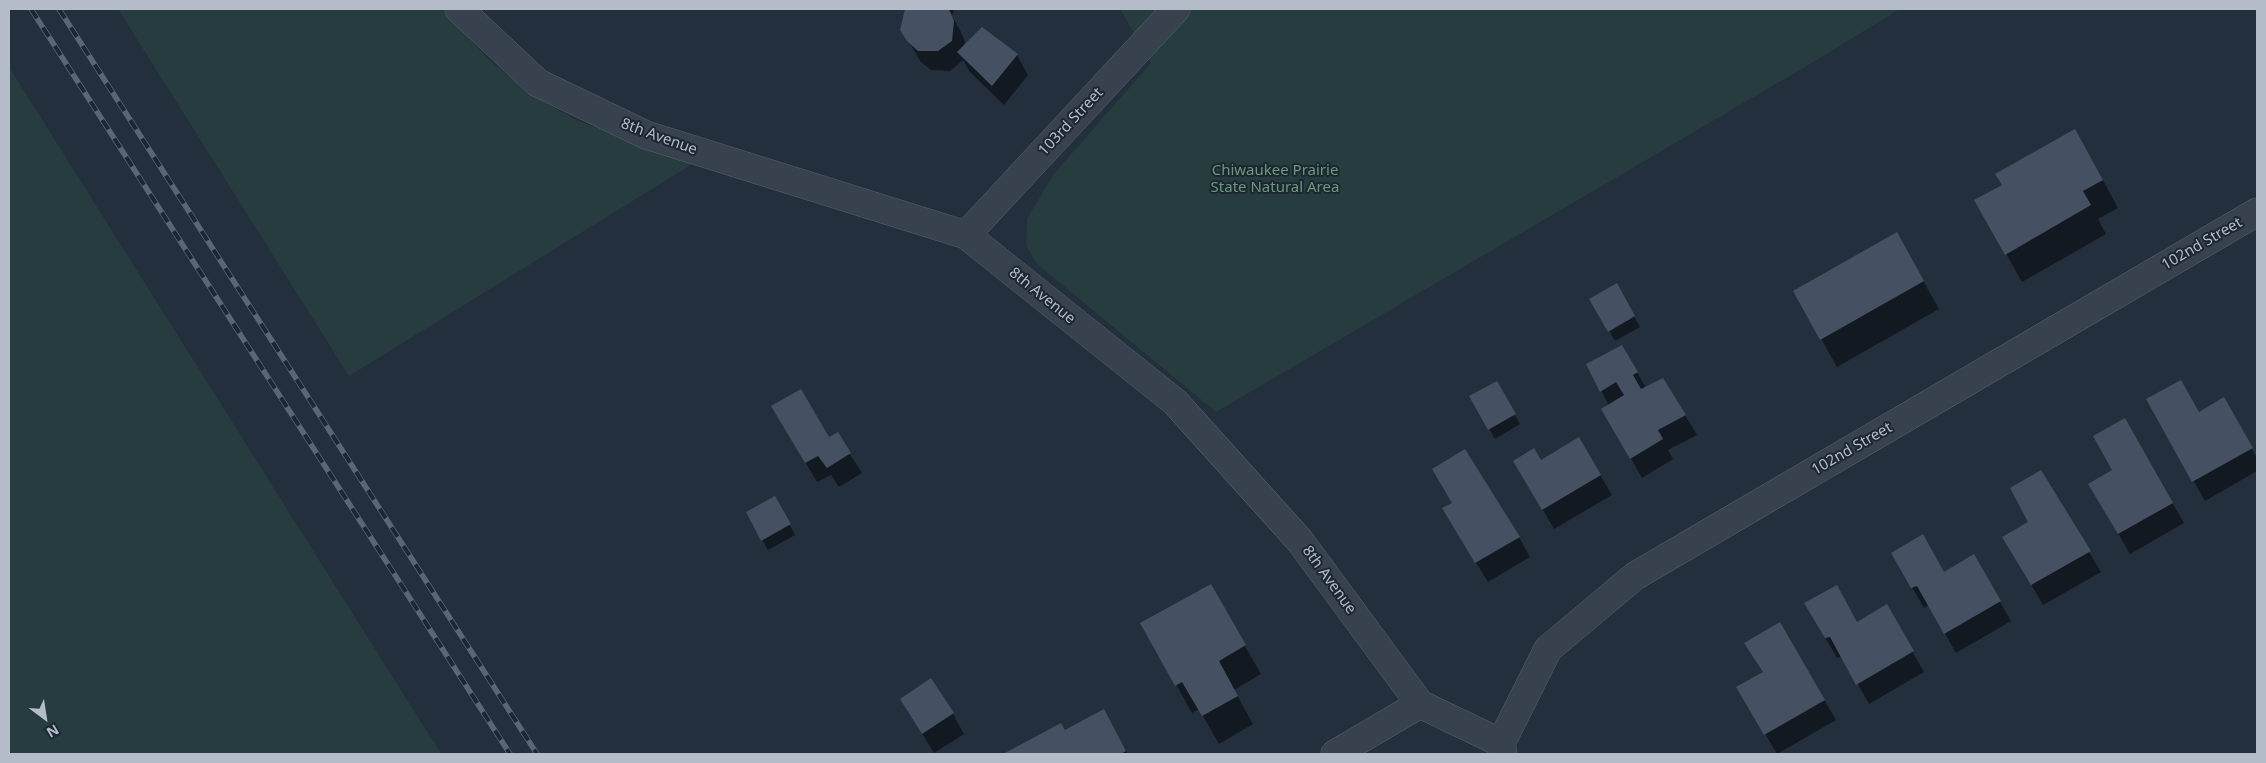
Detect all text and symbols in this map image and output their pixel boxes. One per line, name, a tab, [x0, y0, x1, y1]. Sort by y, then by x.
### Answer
street label: 103rd Street	[1035, 84, 1107, 160]
street label: 8th Avenue	[618, 115, 700, 159]
park label: Chiwaukee Prairie State Natural Area	[1211, 162, 1339, 197]
street label: 102nd Street	[2159, 214, 2245, 274]
street label: 8th Avenue	[1005, 264, 1079, 328]
street label: 102nd Street	[1809, 419, 1895, 479]
street label: 8th Avenue	[1298, 542, 1360, 618]
north arrow	[20, 693, 70, 743]
text: N	[43, 720, 63, 742]

